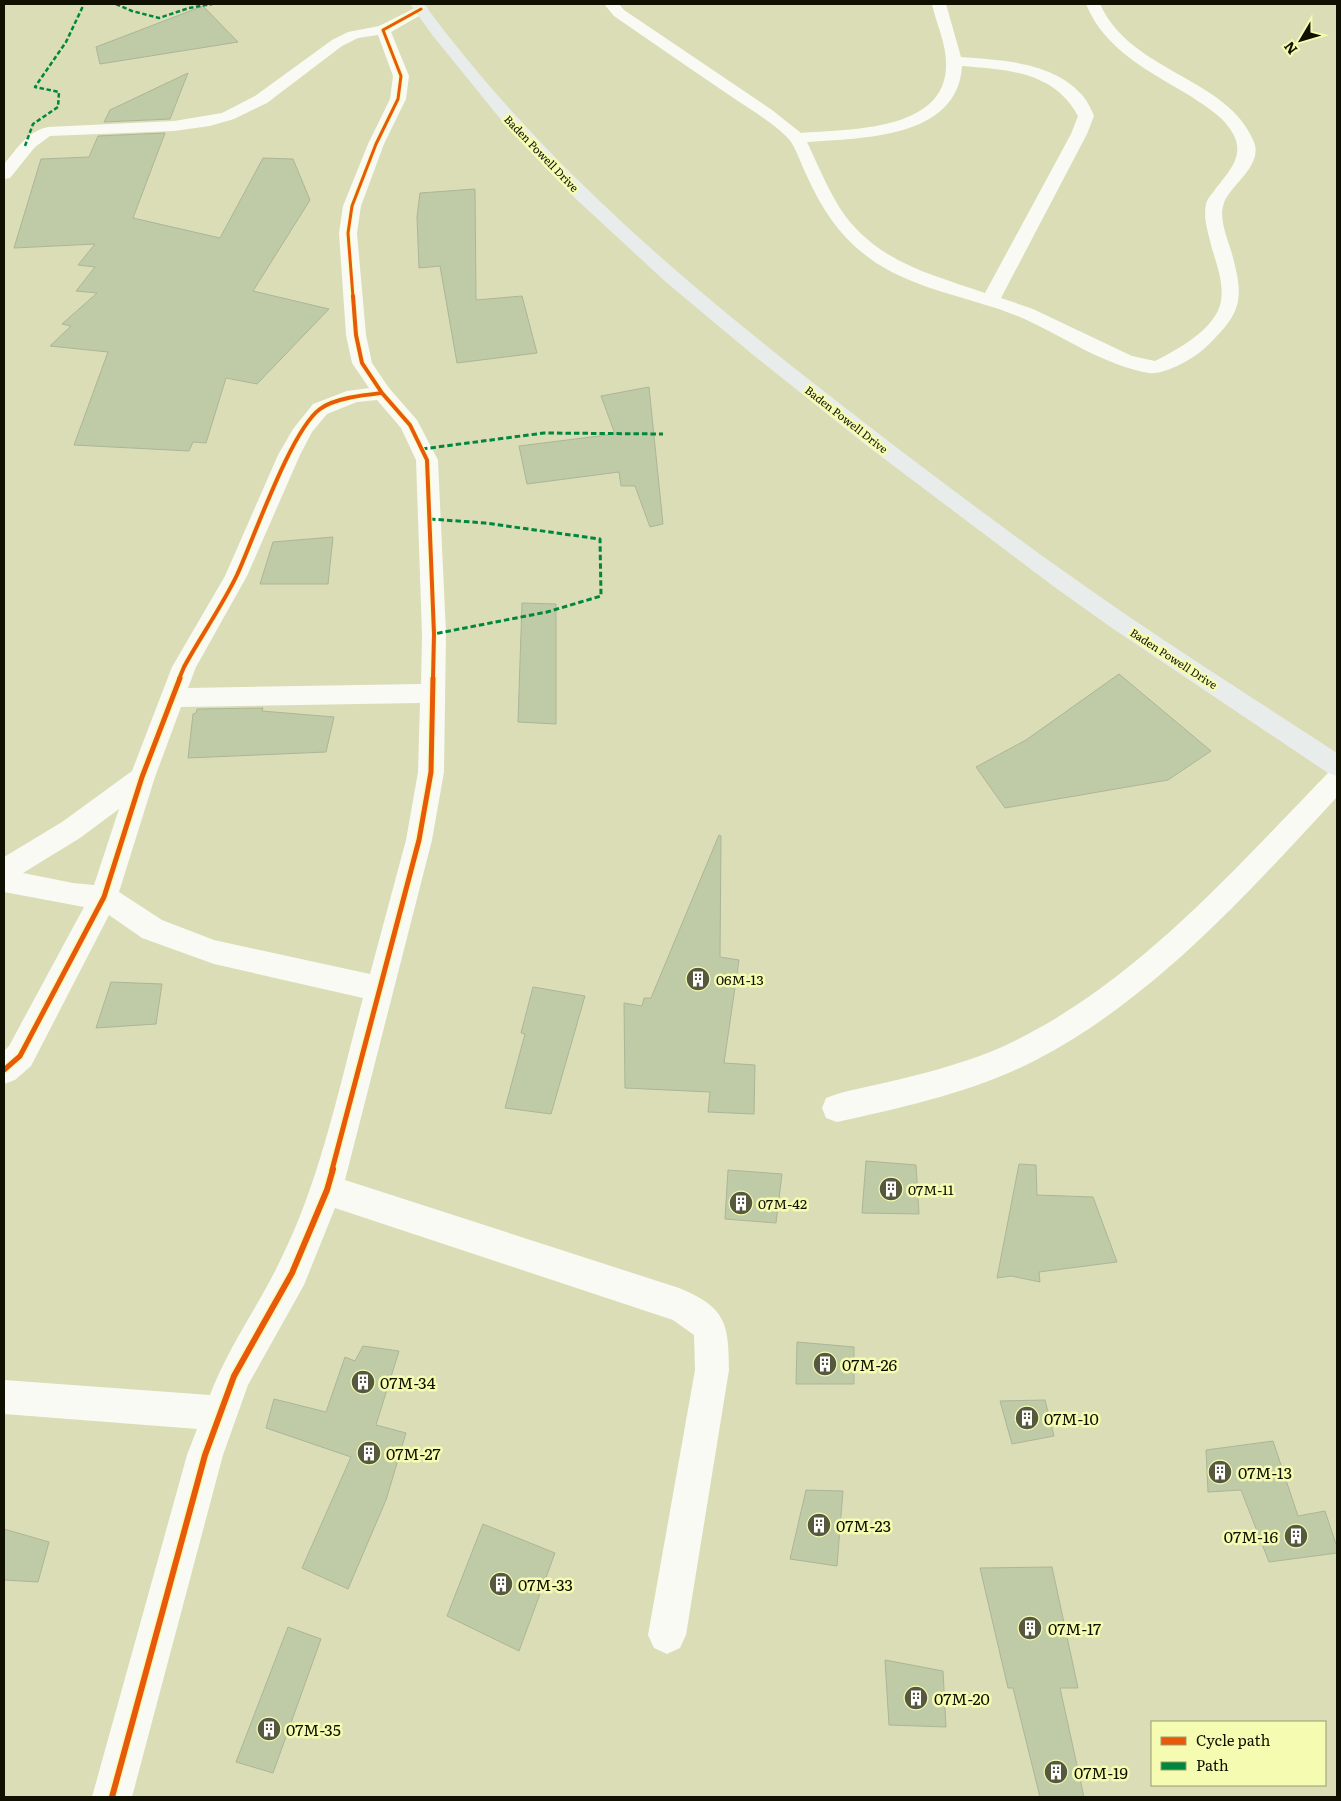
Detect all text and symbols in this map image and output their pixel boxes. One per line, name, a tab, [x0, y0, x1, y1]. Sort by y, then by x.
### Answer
north arrow	[1276, 15, 1326, 65]
text: N	[1278, 38, 1301, 59]
street label: Baden Powell Drive	[501, 111, 583, 195]
street label: Baden Powell Drive	[802, 382, 892, 457]
street label: Baden Powell Drive	[1127, 624, 1221, 692]
building icon: 06M-13	[685, 966, 711, 992]
place label: 06M-13	[716, 969, 764, 989]
building icon: 07M-11	[878, 1176, 904, 1202]
place label: 07M-11	[908, 1179, 954, 1199]
building icon: 07M-42	[728, 1190, 754, 1216]
place label: 07M-42	[758, 1193, 807, 1213]
building icon: 07M-26	[812, 1351, 838, 1377]
place label: 07M-26	[842, 1352, 898, 1376]
building icon: 07M-34	[350, 1369, 376, 1395]
place label: 07M-34	[380, 1370, 436, 1394]
building icon: 07M-10	[1014, 1405, 1040, 1431]
place label: 07M-10	[1044, 1406, 1099, 1430]
building icon: 07M-27	[356, 1440, 382, 1466]
place label: 07M-27	[386, 1441, 441, 1465]
building icon: 07M-13	[1207, 1459, 1233, 1485]
place label: 07M-13	[1238, 1460, 1292, 1484]
building icon: 07M-23	[806, 1512, 832, 1538]
place label: 07M-23	[836, 1513, 891, 1537]
building icon: 07M-16	[1283, 1523, 1309, 1549]
place label: 07M-16	[1224, 1524, 1278, 1548]
building icon: 07M-33	[488, 1571, 514, 1597]
place label: 07M-33	[518, 1572, 573, 1596]
building icon: 07M-17	[1017, 1615, 1043, 1641]
place label: 07M-17	[1048, 1616, 1101, 1640]
building icon: 07M-20	[903, 1685, 929, 1711]
place label: 07M-20	[934, 1686, 990, 1710]
building icon: 07M-35	[256, 1716, 282, 1742]
place label: 07M-35	[286, 1717, 341, 1741]
legend	[1151, 1721, 1326, 1786]
text: Cycle path	[1196, 1728, 1271, 1751]
text: Path	[1196, 1753, 1229, 1776]
building icon: 07M-19	[1043, 1759, 1069, 1785]
place label: 07M-19	[1074, 1760, 1128, 1784]

